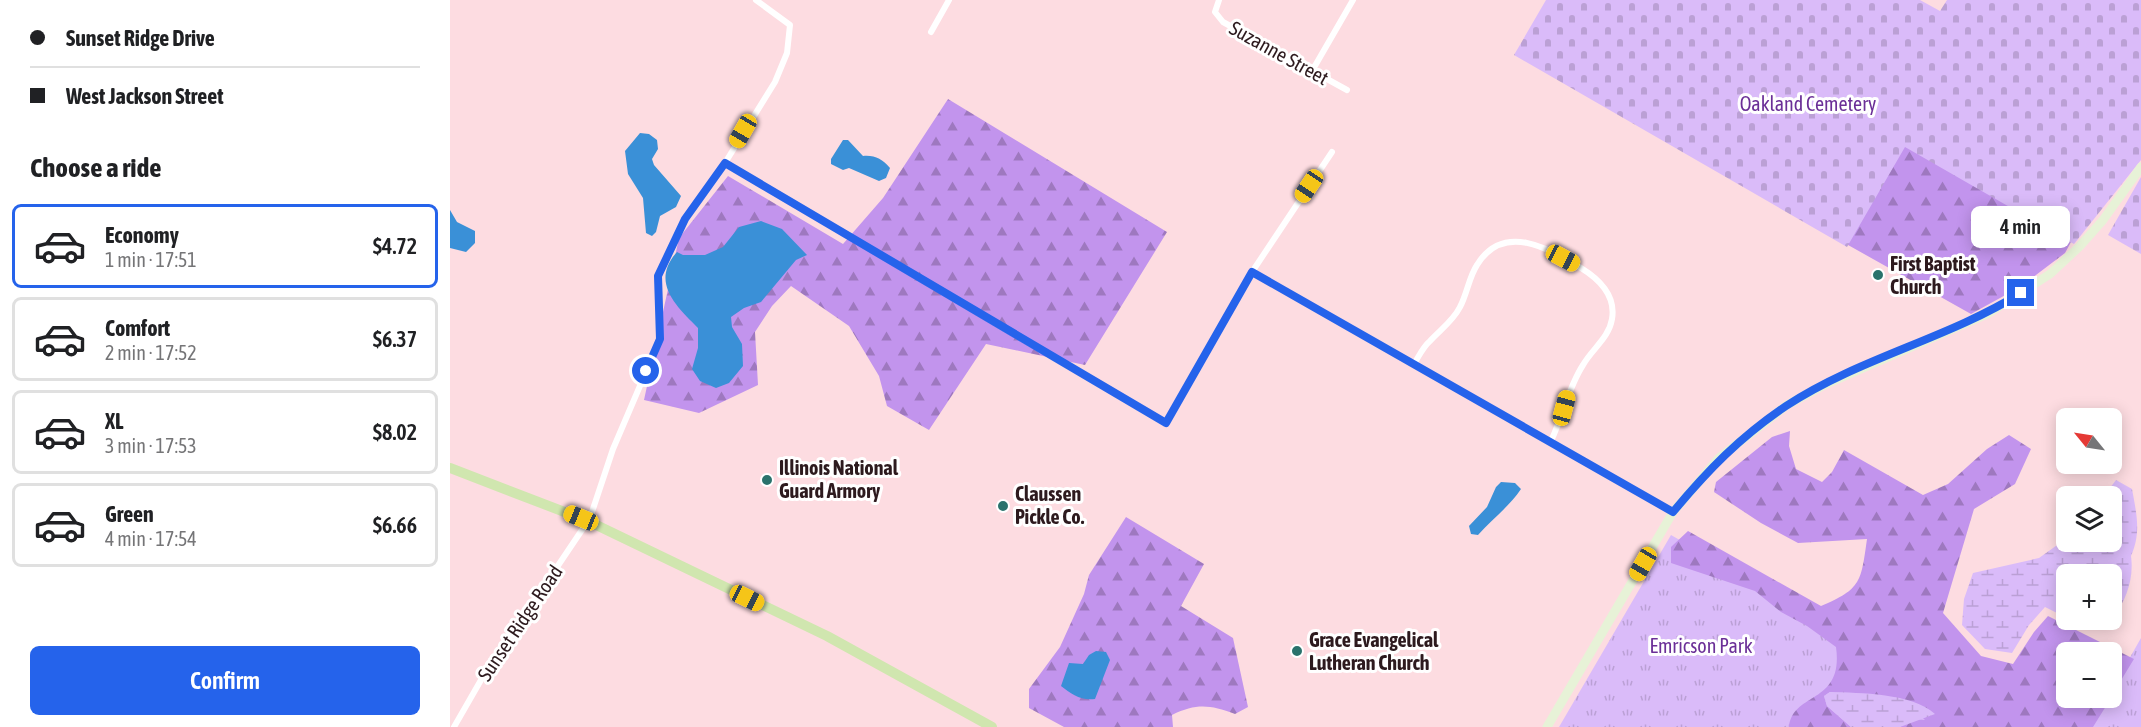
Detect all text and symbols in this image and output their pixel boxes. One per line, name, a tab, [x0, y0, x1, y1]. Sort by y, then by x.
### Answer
street label: Suzanne Street	[1226, 16, 1333, 89]
text: Sunset Ridge Drive	[66, 25, 215, 51]
text: West Jackson Street	[66, 83, 224, 109]
park label: Oakland Cemetery	[1740, 92, 1876, 115]
car	[726, 111, 760, 151]
text: Choose a ride	[30, 152, 162, 183]
car	[1291, 166, 1327, 206]
callout: 4 min	[1972, 206, 2070, 248]
text: 4 min	[2000, 215, 2041, 238]
icon: car	[33, 219, 87, 273]
text: Economy	[105, 222, 179, 248]
text: $4.72	[373, 233, 417, 259]
car	[1543, 242, 1583, 274]
text: 1 min · 17:51	[105, 248, 197, 271]
place label: First Baptist Church	[1890, 252, 1976, 298]
marker: First Baptist Church	[1871, 268, 1885, 282]
route end	[2007, 279, 2034, 306]
icon: car	[33, 312, 87, 366]
text: Comfort	[105, 315, 170, 341]
text: $6.37	[373, 326, 417, 352]
text: 2 min · 17:52	[105, 341, 197, 364]
route start	[632, 357, 659, 384]
car	[1551, 388, 1577, 428]
icon: car	[33, 405, 87, 459]
text: XL	[105, 408, 123, 434]
north arrow	[2056, 408, 2122, 474]
map controls	[2056, 408, 2122, 708]
text: $8.02	[373, 419, 417, 445]
text: 3 min · 17:53	[105, 434, 197, 457]
place label: Illinois National Guard Armory	[779, 456, 899, 502]
marker: Illinois National Guard Armory	[760, 473, 774, 487]
place label: Claussen Pickle Co.	[1015, 482, 1085, 528]
button: layers	[2056, 486, 2122, 552]
icon: car	[33, 498, 87, 552]
marker: Claussen Pickle Co.	[996, 499, 1010, 513]
text: Green	[105, 501, 154, 527]
car	[561, 503, 601, 533]
text: $6.66	[373, 512, 417, 538]
text: 4 min · 17:54	[105, 527, 197, 550]
car	[1626, 544, 1660, 584]
street label: Sunset Ridge Road	[472, 560, 567, 685]
button: +	[2056, 564, 2122, 630]
car	[727, 582, 767, 614]
place label: Grace Evangelical Lutheran Church	[1309, 628, 1439, 674]
park label: Emricson Park	[1649, 634, 1753, 657]
button: −	[2056, 642, 2122, 708]
marker: Grace Evangelical Lutheran Church	[1290, 644, 1304, 658]
button: Confirm	[30, 646, 420, 715]

